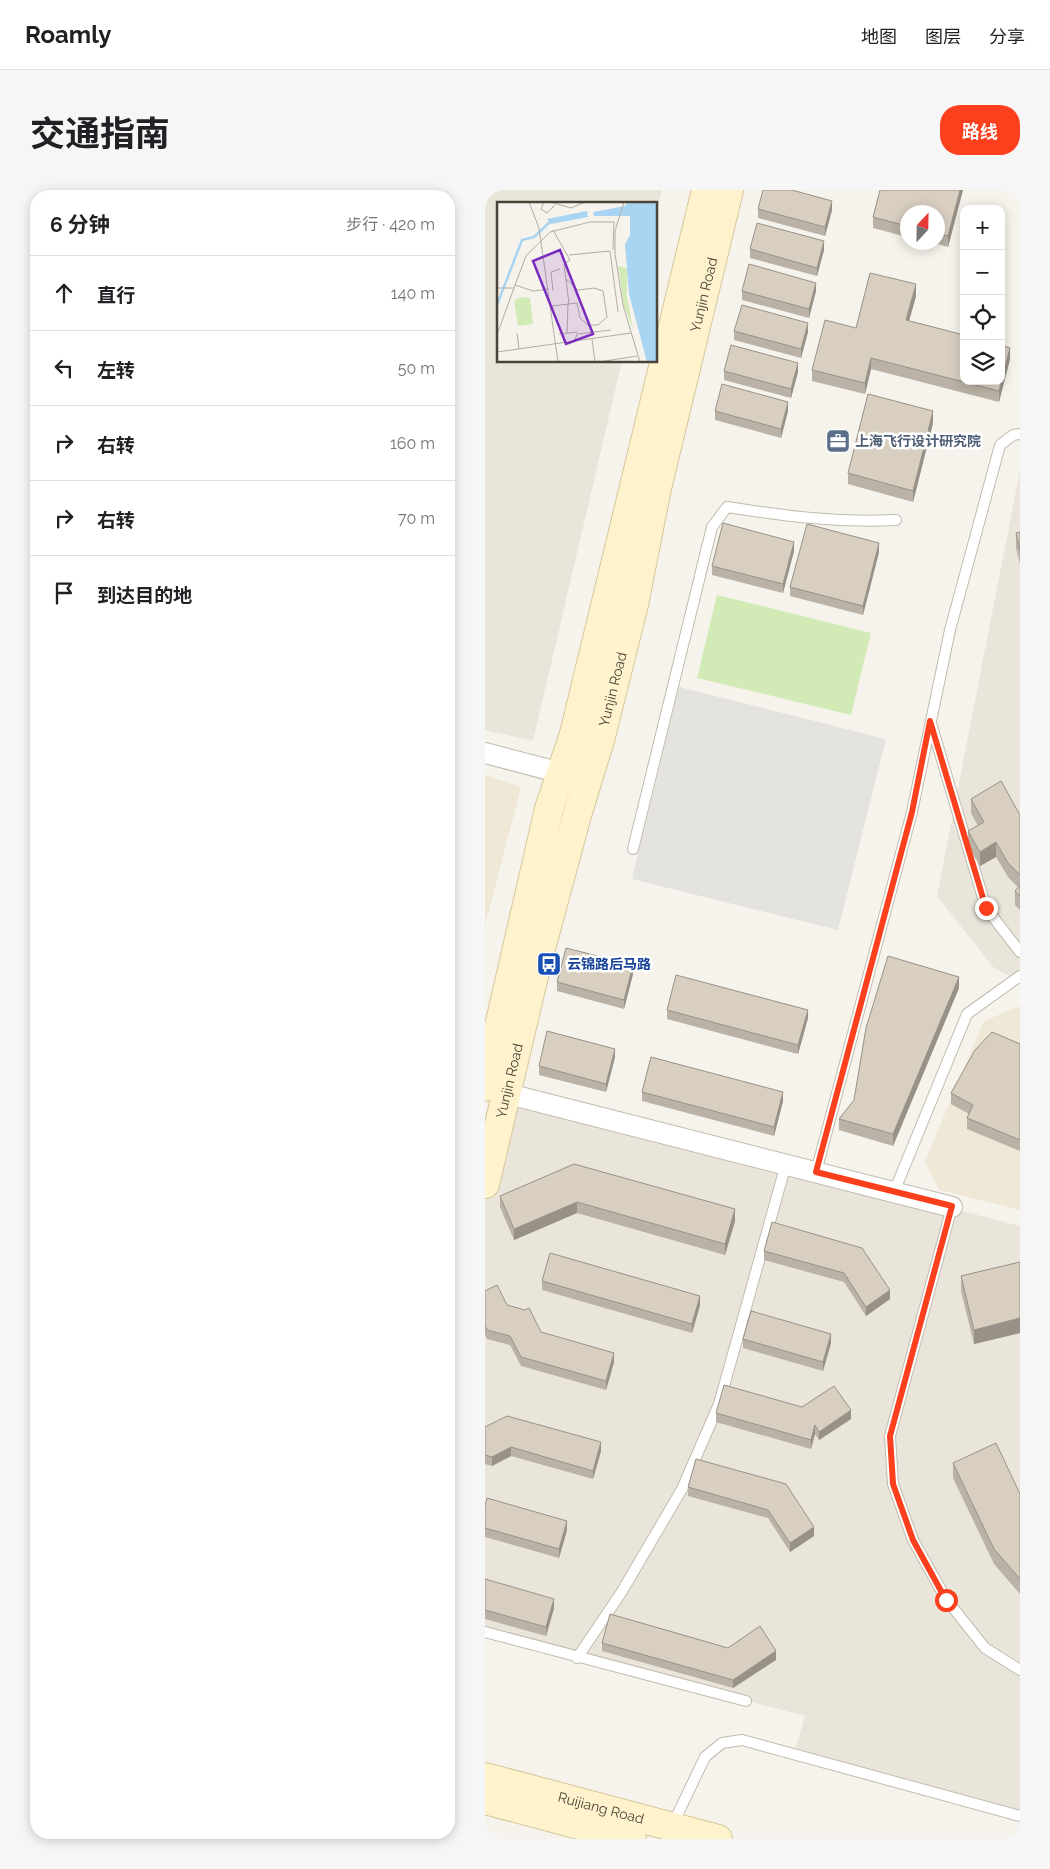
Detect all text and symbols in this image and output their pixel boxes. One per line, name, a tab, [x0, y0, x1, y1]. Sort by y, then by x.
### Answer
text: Roamly	[25, 20, 111, 49]
text: 地图	[861, 26, 897, 47]
text: 图层	[925, 26, 961, 47]
text: 分享	[989, 26, 1025, 47]
button: 路线	[940, 105, 1020, 155]
text: 交通指南	[30, 113, 170, 154]
inset map	[497, 202, 657, 362]
north arrow	[900, 205, 945, 250]
map controls	[960, 205, 1005, 385]
button: +	[960, 205, 1005, 250]
text: 6 分钟	[50, 212, 110, 237]
text: 步行 · 420 m	[346, 215, 435, 234]
button: −	[960, 250, 1005, 295]
street label: Yunjin Road	[687, 256, 720, 334]
icon: ahead	[50, 279, 78, 307]
text: 直行	[97, 284, 135, 306]
text: 140 m	[391, 284, 435, 303]
button: locate	[960, 295, 1005, 340]
button: layers	[960, 340, 1005, 385]
icon: left	[50, 354, 78, 382]
text: 左转	[97, 359, 135, 381]
text: 50 m	[398, 359, 435, 378]
office icon: 上海飞行设计研究院	[825, 428, 851, 454]
icon: right	[50, 429, 78, 457]
place label: 上海飞行设计研究院	[855, 433, 981, 449]
text: 右转	[97, 434, 135, 456]
text: 160 m	[390, 434, 435, 453]
icon: right	[50, 504, 78, 532]
text: 右转	[97, 509, 135, 531]
text: 70 m	[398, 509, 435, 528]
icon: arrive	[50, 579, 78, 607]
text: 到达目的地	[97, 584, 192, 606]
street label: Yunjin Road	[596, 650, 630, 728]
route end	[975, 897, 998, 920]
bus stop icon: 云锦路后马路	[536, 951, 562, 977]
place label: 云锦路后马路	[567, 956, 651, 972]
street label: Yunjin Road	[493, 1042, 526, 1120]
route start	[935, 1589, 958, 1612]
street label: Ruijiang Road	[556, 1789, 646, 1827]

